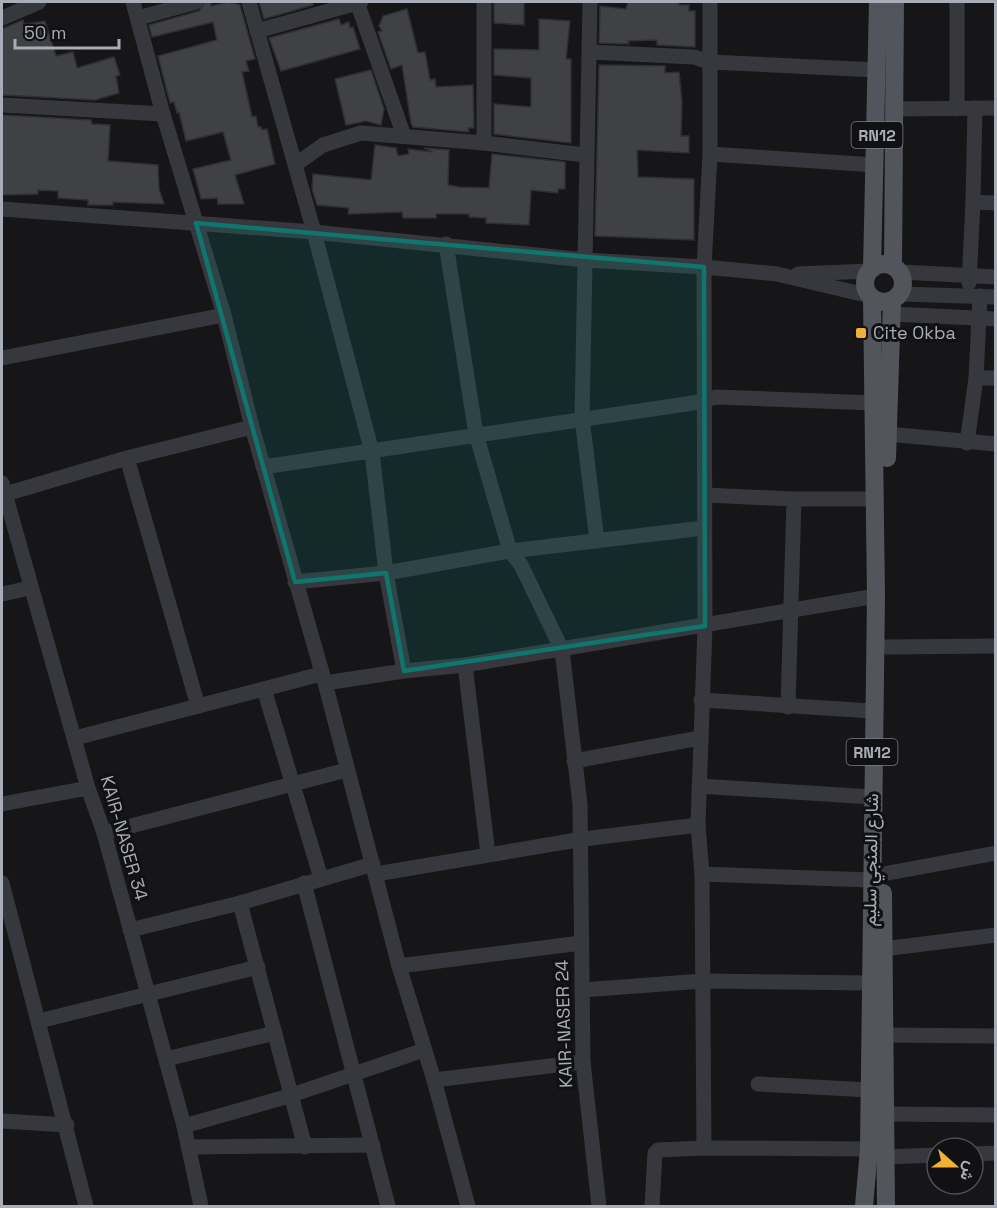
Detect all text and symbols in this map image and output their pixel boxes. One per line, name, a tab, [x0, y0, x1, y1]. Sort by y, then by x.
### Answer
scale bar	[15, 12, 118, 50]
text: 50 m	[24, 21, 66, 44]
road number: RN12	[852, 122, 902, 148]
place label: Cite Okba	[873, 321, 956, 344]
marker: Cite Okba	[854, 326, 868, 340]
road number: RN12	[846, 739, 898, 765]
street label: KAIR-NASER 34	[96, 773, 153, 903]
street label: شارع المنجي سليم	[858, 793, 887, 927]
street label: KAIR-NASER 24	[550, 960, 577, 1088]
north arrow	[925, 1136, 985, 1196]
text: ش	[955, 1158, 982, 1184]

